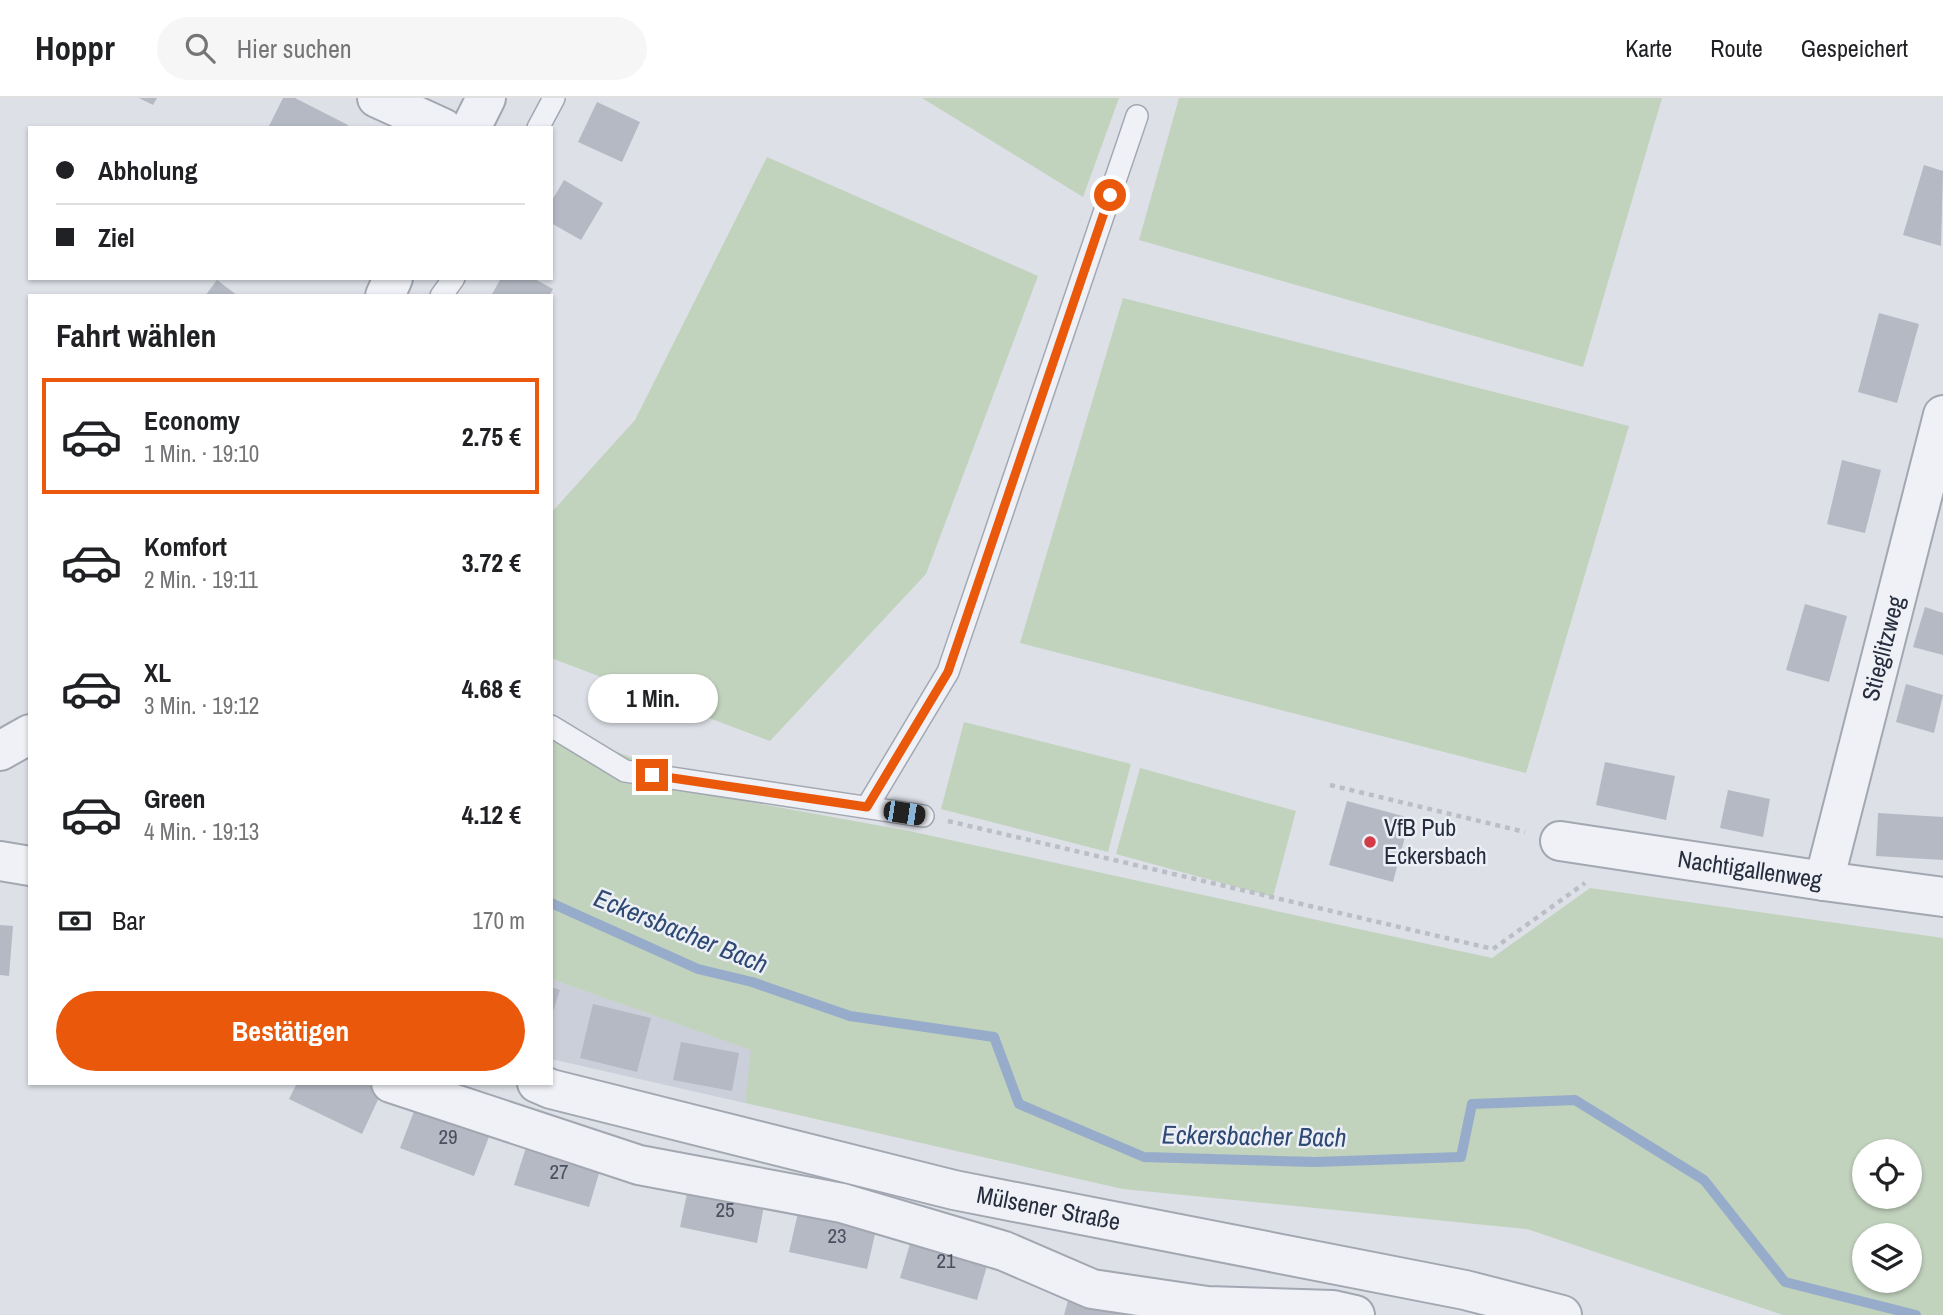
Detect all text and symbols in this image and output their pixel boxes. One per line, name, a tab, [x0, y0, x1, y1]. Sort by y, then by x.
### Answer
search box	[157, 17, 647, 80]
text: Hoppr	[35, 26, 115, 70]
icon: search	[181, 29, 219, 67]
text: Hier suchen	[237, 31, 352, 66]
text: Karte	[1625, 32, 1672, 64]
text: Route	[1710, 32, 1763, 64]
text: Gespeichert	[1801, 32, 1908, 64]
text: Abholung	[98, 153, 197, 188]
route start	[1094, 179, 1126, 211]
text: Ziel	[98, 220, 135, 255]
text: Fahrt wählen	[56, 314, 217, 357]
text: Economy	[144, 403, 240, 438]
icon: car	[60, 405, 123, 468]
text: 2.75 €	[462, 419, 521, 454]
text: 1 Min. · 19:10	[144, 438, 259, 469]
text: Komfort	[144, 529, 227, 564]
icon: car	[60, 531, 123, 594]
text: 3.72 €	[462, 545, 521, 580]
text: 2 Min. · 19:11	[144, 564, 258, 595]
street label: Stieglitzweg	[1854, 592, 1911, 704]
text: XL	[144, 655, 171, 690]
icon: car	[60, 657, 123, 720]
text: 4.68 €	[462, 671, 521, 706]
callout: 1 Min.	[587, 674, 717, 722]
text: 1 Min.	[626, 683, 680, 714]
text: 3 Min. · 19:12	[144, 690, 259, 721]
route end	[636, 759, 668, 791]
text: Green	[144, 781, 206, 816]
icon: car	[60, 783, 123, 846]
text: 4.12 €	[462, 797, 521, 832]
car	[882, 799, 927, 827]
place label: VfB Pub Eckersbach	[1384, 811, 1487, 871]
text: 4 Min. · 19:13	[144, 816, 259, 847]
marker: VfB Pub Eckersbach	[1362, 834, 1378, 850]
street label: Nachtigallenweg	[1676, 842, 1824, 896]
water label: Eckersbacher Bach	[589, 880, 773, 981]
icon: cash	[56, 902, 94, 940]
text: Bar	[112, 903, 145, 938]
text: 170 m	[473, 905, 525, 936]
button: Bestätigen	[56, 991, 525, 1071]
water label: Eckersbacher Bach	[1161, 1116, 1347, 1155]
house number: 29	[438, 1122, 458, 1151]
map controls	[1852, 1139, 1922, 1293]
button: locate	[1852, 1139, 1922, 1209]
house number: 27	[549, 1157, 569, 1186]
street label: Mülsener Straße	[974, 1178, 1123, 1237]
house number: 25	[715, 1195, 735, 1224]
house number: 23	[827, 1221, 847, 1250]
button: layers	[1852, 1223, 1922, 1293]
house number: 21	[936, 1246, 956, 1275]

